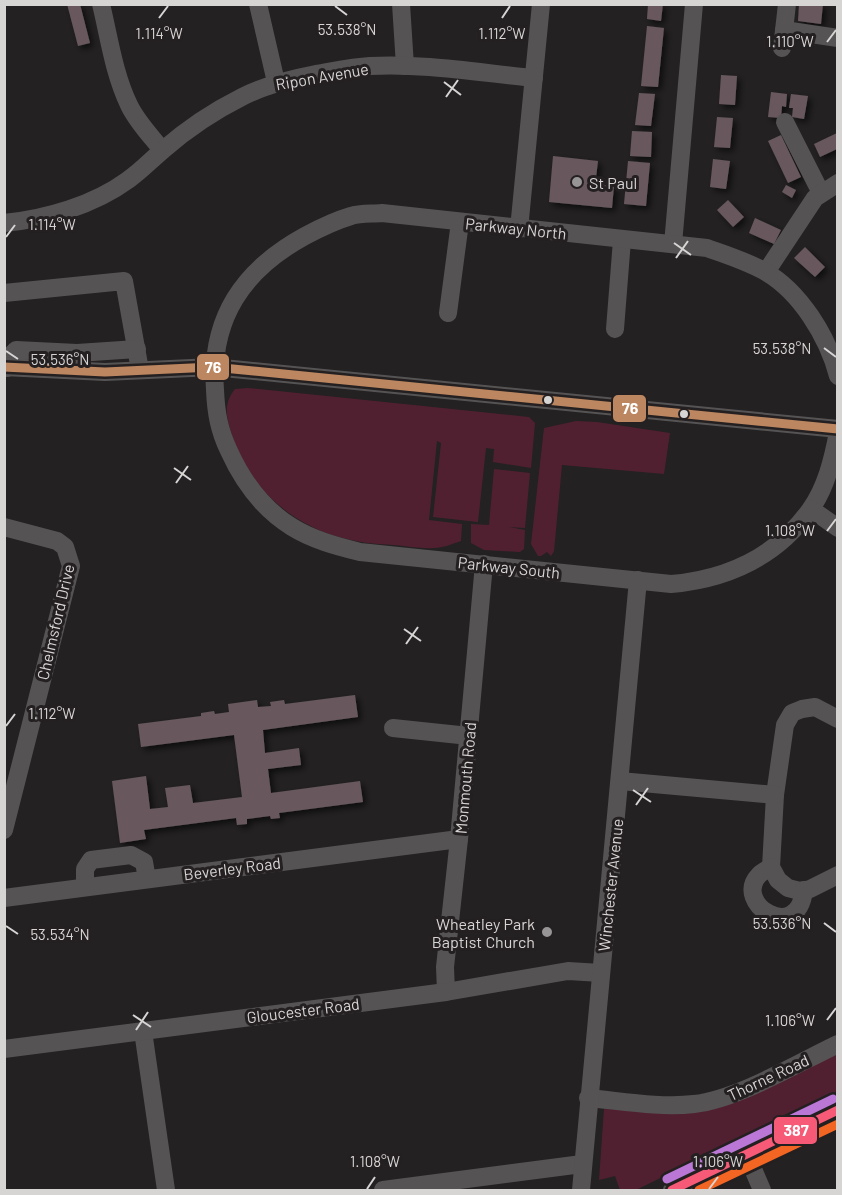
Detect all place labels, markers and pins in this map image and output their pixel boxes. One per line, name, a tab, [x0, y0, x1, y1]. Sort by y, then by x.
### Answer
place label: St Paul	[589, 173, 637, 192]
marker: St Paul	[570, 175, 584, 189]
unlabelled marker	[542, 394, 554, 406]
unlabelled marker	[678, 408, 690, 420]
place label: Wheatley Park Baptist Church	[432, 914, 535, 951]
marker: Wheatley Park Baptist Church	[540, 925, 554, 939]

